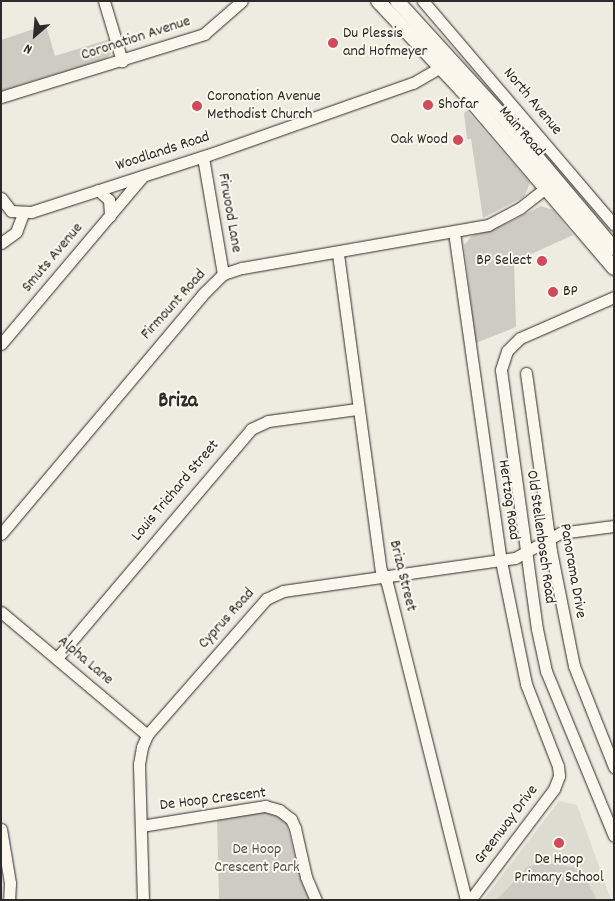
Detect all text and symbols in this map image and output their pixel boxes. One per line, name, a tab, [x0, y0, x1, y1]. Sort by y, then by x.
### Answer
north arrow	[10, 10, 60, 60]
street label: Coronation Avenue	[79, 12, 193, 66]
place label: Du Plessis and Hofmeyer	[343, 24, 427, 62]
marker: Du Plessis and Hofmeyer	[327, 37, 339, 49]
text: N	[21, 38, 36, 59]
street label: North Avenue	[498, 65, 566, 139]
place label: Coronation Avenue Methodist Church	[207, 87, 321, 125]
place label: Shofar	[438, 95, 479, 115]
marker: Shofar	[422, 99, 434, 111]
marker: Coronation Avenue Methodist Church	[191, 100, 203, 112]
street label: Main Road	[494, 103, 548, 161]
street label: Woodlands Road	[114, 128, 212, 176]
place label: Oak Wood	[390, 130, 448, 150]
marker: Oak Wood	[452, 134, 464, 146]
street label: Firwood Lane	[213, 172, 245, 254]
street label: Smuts Avenue	[18, 219, 88, 297]
place label: BP Select	[476, 251, 532, 271]
marker: BP Select	[536, 255, 548, 267]
street label: Firmount Road	[137, 266, 211, 344]
place label: BP	[563, 282, 578, 302]
marker: BP	[547, 286, 559, 298]
district label: Briza	[158, 389, 198, 415]
street label: Louis Trichard Street	[128, 436, 224, 546]
street label: Hertzog Road	[493, 459, 523, 541]
street label: Old Stellenbosch Road	[521, 469, 559, 605]
street label: Panorama Drive	[554, 522, 590, 620]
street label: Briza Street	[384, 538, 420, 614]
street label: Cyprus Road	[195, 585, 259, 653]
street label: Alpha Lane	[53, 632, 117, 690]
street label: Greenway Drive	[471, 782, 543, 868]
street label: De Hoop Crescent	[159, 784, 267, 816]
marker: De Hoop Primary School	[553, 837, 565, 849]
park label: De Hoop Crescent Park	[214, 840, 300, 878]
place label: De Hoop Primary School	[514, 850, 604, 888]

